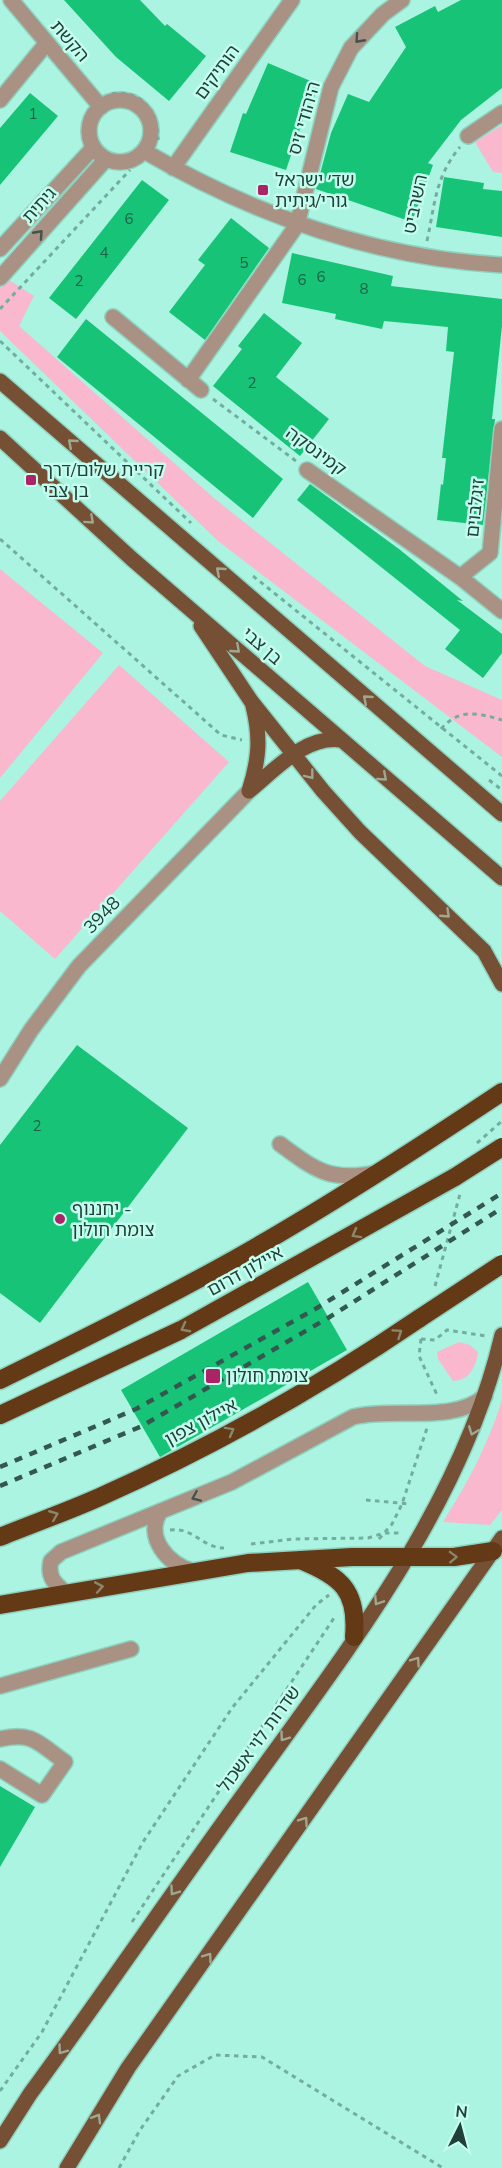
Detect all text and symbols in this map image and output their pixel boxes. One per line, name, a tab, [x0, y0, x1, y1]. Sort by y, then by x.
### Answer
street label: הקשת	[46, 15, 95, 66]
one-way arrow	[355, 33, 366, 43]
street label: הותיקים	[189, 40, 244, 104]
street label: היהודי זיס	[282, 78, 325, 157]
house number: 1	[28, 104, 38, 123]
place label: שד׳ ישראל גורי/גיתית	[275, 168, 354, 212]
street label: השרביט	[397, 172, 432, 236]
street label: גיתית	[17, 182, 61, 227]
marker: שד׳ ישראל גורי/גיתית	[256, 183, 270, 197]
house number: 6	[124, 209, 134, 228]
one-way arrow	[32, 230, 43, 241]
house number: 4	[99, 243, 109, 262]
house number: 5	[239, 253, 249, 272]
house number: 6	[316, 267, 326, 286]
house number: 6	[297, 270, 307, 289]
house number: 2	[74, 271, 84, 290]
house number: 8	[359, 279, 369, 298]
house number: 2	[247, 373, 257, 392]
street label: קמינסקה	[281, 421, 351, 480]
one-way arrow	[68, 440, 79, 451]
place label: קריית שלום/דרך בן צבי	[43, 458, 164, 502]
marker: קריית שלום/דרך בן צבי	[24, 473, 38, 487]
street label: זיגלבוים	[460, 477, 489, 539]
one-way arrow	[83, 513, 93, 524]
one-way arrow	[216, 567, 227, 578]
street label: בן צבי	[237, 622, 287, 669]
one-way arrow	[229, 642, 240, 653]
one-way arrow	[363, 695, 374, 706]
one-way arrow	[303, 768, 314, 779]
one-way arrow	[376, 770, 387, 781]
street label: 3948	[78, 891, 125, 938]
one-way arrow	[440, 907, 450, 918]
house number: 2	[32, 1116, 42, 1135]
place label: יחננוף - צומת חולון	[72, 1197, 154, 1241]
marker: יחננוף - צומת חולון	[53, 1212, 67, 1226]
one-way arrow	[352, 1227, 362, 1238]
street label: איילון דרום	[203, 1240, 287, 1301]
one-way arrow	[181, 1320, 192, 1332]
one-way arrow	[392, 1329, 403, 1340]
place label: צומת חולון	[226, 1364, 308, 1387]
marker: צומת חולון	[204, 1367, 222, 1385]
street label: איילון צפון	[161, 1393, 241, 1450]
one-way arrow	[467, 1426, 480, 1436]
one-way arrow	[224, 1427, 234, 1439]
one-way arrow	[192, 1490, 203, 1502]
one-way arrow	[48, 1510, 59, 1522]
one-way arrow	[448, 1550, 457, 1563]
one-way arrow	[93, 1581, 103, 1594]
one-way arrow	[373, 1595, 385, 1605]
one-way arrow	[409, 1657, 420, 1668]
street label: שדרות לוי אשכול	[212, 1681, 305, 1797]
one-way arrow	[281, 1731, 292, 1742]
one-way arrow	[297, 1817, 308, 1828]
one-way arrow	[170, 1885, 181, 1896]
one-way arrow	[201, 1953, 212, 1964]
one-way arrow	[58, 2044, 69, 2055]
north arrow	[430, 2096, 490, 2156]
text: N	[455, 2101, 469, 2122]
one-way arrow	[89, 2114, 101, 2124]

